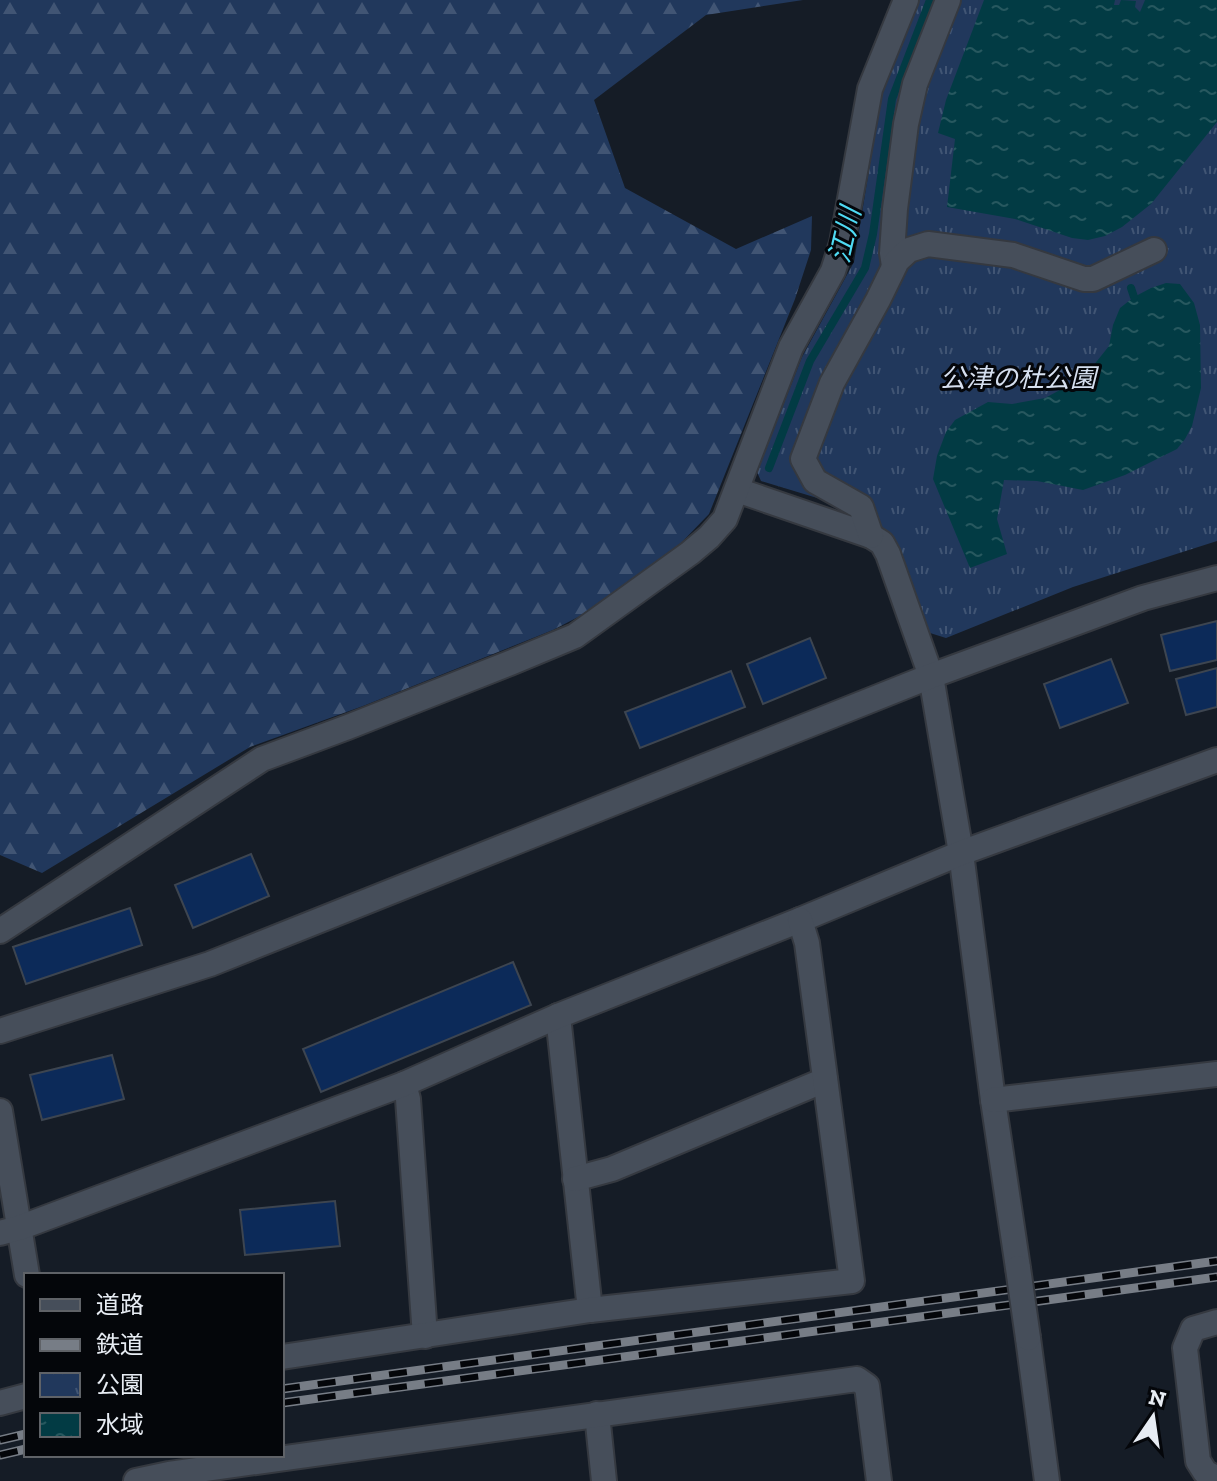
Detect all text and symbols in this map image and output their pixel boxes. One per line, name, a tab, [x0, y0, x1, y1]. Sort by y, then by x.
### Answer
water label: 江川	[823, 201, 868, 266]
park label: 公津の杜公園	[940, 362, 1100, 394]
legend	[24, 1273, 284, 1457]
text: 道路	[96, 1290, 144, 1319]
text: 鉄道	[96, 1330, 144, 1359]
text: 公園	[96, 1370, 144, 1399]
north arrow	[1113, 1377, 1193, 1457]
text: N	[1146, 1383, 1169, 1413]
text: 水域	[96, 1410, 144, 1439]

